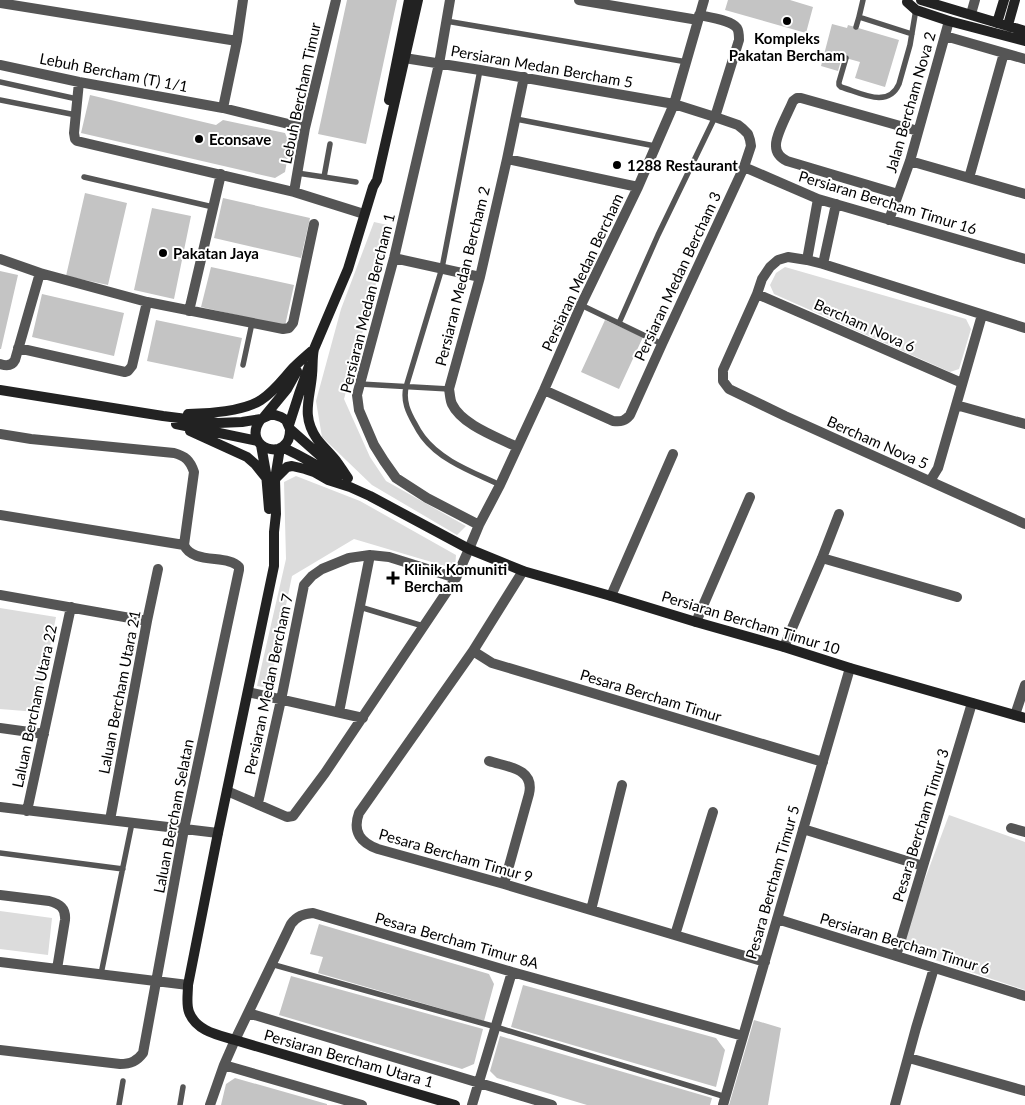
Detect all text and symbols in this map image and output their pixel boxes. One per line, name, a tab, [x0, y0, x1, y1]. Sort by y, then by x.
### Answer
marker: Kompleks Pakatan Bercham	[781, 15, 793, 27]
street label: Lebuh Bercham Timur	[276, 20, 324, 165]
place label: Kompleks Pakatan Bercham	[729, 29, 845, 64]
street label: Jalan Bercham Nova 2	[881, 30, 939, 174]
street label: Persiaran Medan Bercham 5	[449, 41, 635, 91]
street label: Lebuh Bercham (T) 1/1	[38, 49, 190, 95]
place label: Econsave	[209, 130, 271, 148]
marker: Econsave	[193, 133, 205, 145]
place label: 1288 Restaurant	[627, 156, 738, 174]
marker: 1288 Restaurant	[611, 159, 623, 171]
street label: Persiaran Bercham Timur 16	[797, 166, 980, 238]
street label: Persiaran Medan Bercham 2	[431, 184, 493, 368]
street label: Persiaran Medan Bercham 3	[630, 188, 724, 364]
street label: Persiaran Medan Bercham	[537, 190, 627, 354]
street label: Persiaran Medan Bercham 1	[336, 211, 398, 395]
place label: Pakatan Jaya	[173, 244, 259, 262]
marker: Pakatan Jaya	[157, 247, 169, 259]
street label: Bercham Nova 6	[812, 295, 919, 355]
street label: Bercham Nova 5	[825, 412, 931, 472]
place label: Klinik Komuniti Bercham	[404, 560, 507, 595]
marker: Klinik Komuniti Bercham	[386, 571, 400, 585]
street label: Persiaran Bercham Timur 10	[660, 586, 843, 658]
street label: Persiaran Medan Bercham 7	[240, 592, 296, 776]
street label: Laluan Bercham Utara 21	[94, 609, 144, 775]
street label: Laluan Bercham Utara 22	[8, 623, 60, 789]
street label: Pesara Bercham Timur	[578, 665, 724, 725]
street label: Laluan Bercham Selatan	[149, 737, 197, 895]
street label: Pesara Bercham Timur 3	[888, 746, 952, 904]
street label: Pesara Bercham Timur 5	[741, 803, 803, 961]
street label: Pesara Bercham Timur 9	[377, 824, 535, 886]
street label: Pesara Bercham Timur 8A	[373, 908, 542, 972]
street label: Persiaran Bercham Timur 6	[818, 909, 992, 978]
street label: Persiaran Bercham Utara 1	[262, 1025, 436, 1091]

